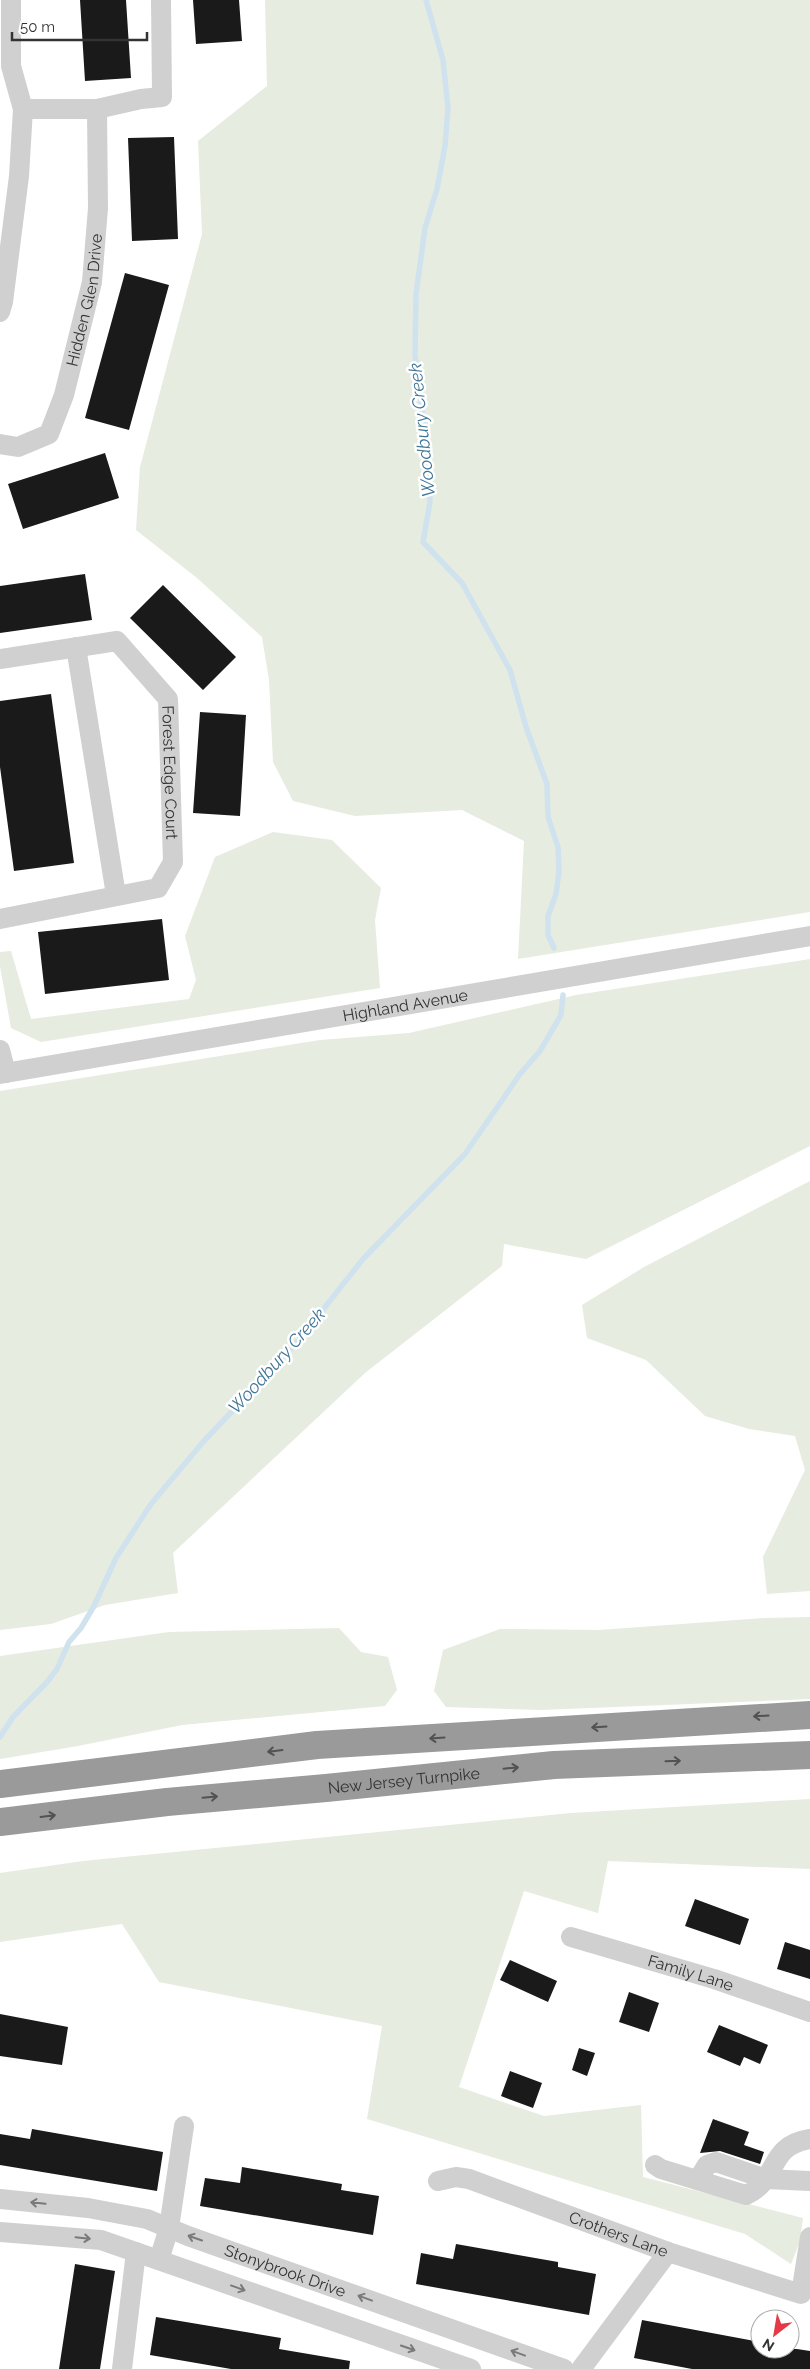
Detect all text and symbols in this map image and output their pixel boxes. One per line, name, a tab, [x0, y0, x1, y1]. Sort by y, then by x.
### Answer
scale bar	[12, 10, 148, 42]
text: 50 m	[20, 18, 55, 36]
street label: Hidden Glen Drive	[62, 233, 106, 368]
water label: Woodbury Creek	[404, 362, 439, 498]
street label: Forest Edge Court	[158, 705, 181, 840]
street label: Highland Avenue	[341, 985, 469, 1025]
water label: Woodbury Creek	[224, 1303, 330, 1418]
one-way arrow	[754, 1712, 770, 1721]
one-way arrow	[591, 1722, 607, 1732]
one-way arrow	[429, 1733, 445, 1742]
one-way arrow	[267, 1746, 283, 1756]
one-way arrow	[665, 1756, 681, 1765]
street label: New Jersey Turnpike	[327, 1764, 481, 1798]
one-way arrow	[503, 1764, 519, 1773]
one-way arrow	[201, 1793, 217, 1802]
one-way arrow	[40, 1811, 56, 1821]
street label: Family Lane	[646, 1951, 736, 1995]
one-way arrow	[30, 2198, 46, 2207]
street label: Crothers Lane	[566, 2208, 671, 2261]
one-way arrow	[188, 2233, 204, 2242]
one-way arrow	[75, 2234, 91, 2243]
street label: Stonybrook Drive	[222, 2241, 348, 2301]
one-way arrow	[230, 2284, 245, 2293]
one-way arrow	[358, 2293, 373, 2302]
north arrow	[750, 2309, 800, 2359]
text: N	[760, 2336, 777, 2355]
one-way arrow	[399, 2343, 415, 2353]
one-way arrow	[511, 2348, 527, 2357]

